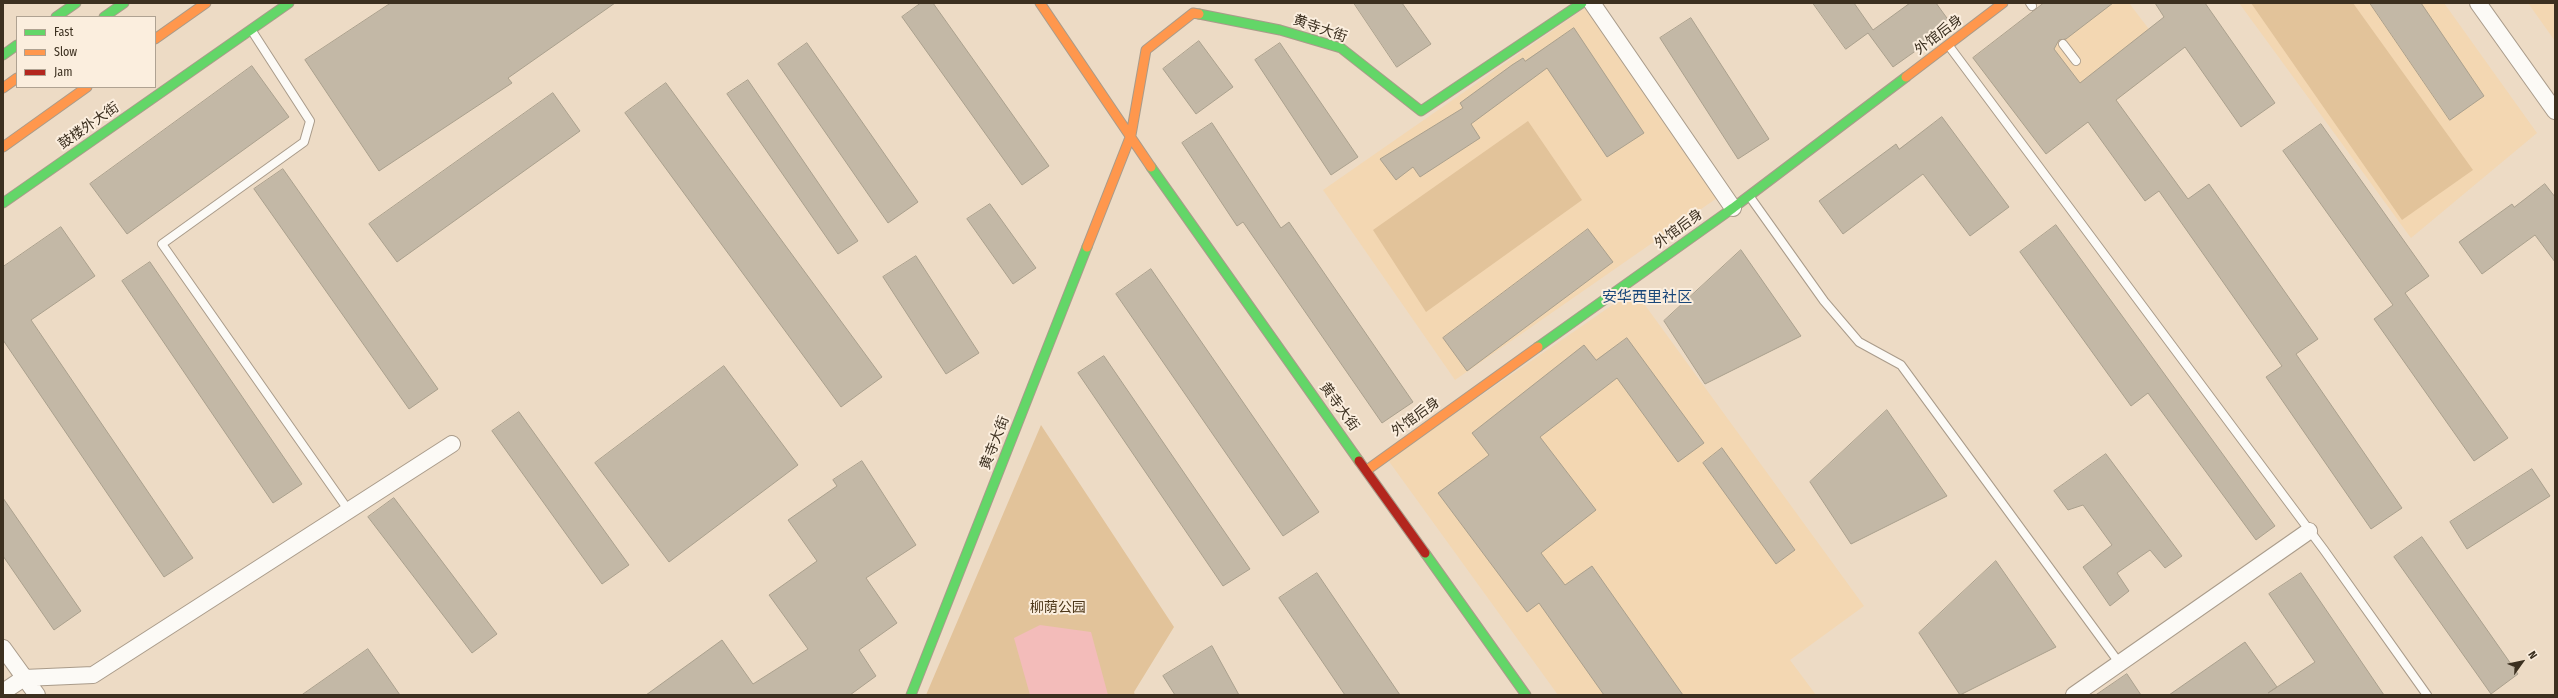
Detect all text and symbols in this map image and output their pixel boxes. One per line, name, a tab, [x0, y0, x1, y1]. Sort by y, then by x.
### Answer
street label: 外馆后身	[1912, 11, 1966, 59]
street label: 黄寺大街	[1291, 12, 1349, 46]
legend	[16, 16, 156, 88]
text: Fast	[54, 25, 73, 39]
text: Slow	[54, 45, 77, 59]
text: Jam	[54, 65, 72, 79]
street label: 鼓楼外大街	[56, 99, 122, 153]
street label: 外馆后身	[1651, 206, 1707, 252]
district label: 安华西里社区	[1602, 289, 1692, 307]
street label: 黄寺大街	[1316, 379, 1362, 435]
street label: 外馆后身	[1388, 394, 1444, 440]
street label: 黄寺大街	[977, 414, 1013, 472]
park label: 柳荫公园	[1030, 600, 1086, 616]
north arrow	[2502, 642, 2542, 682]
text: N	[2525, 649, 2540, 661]

